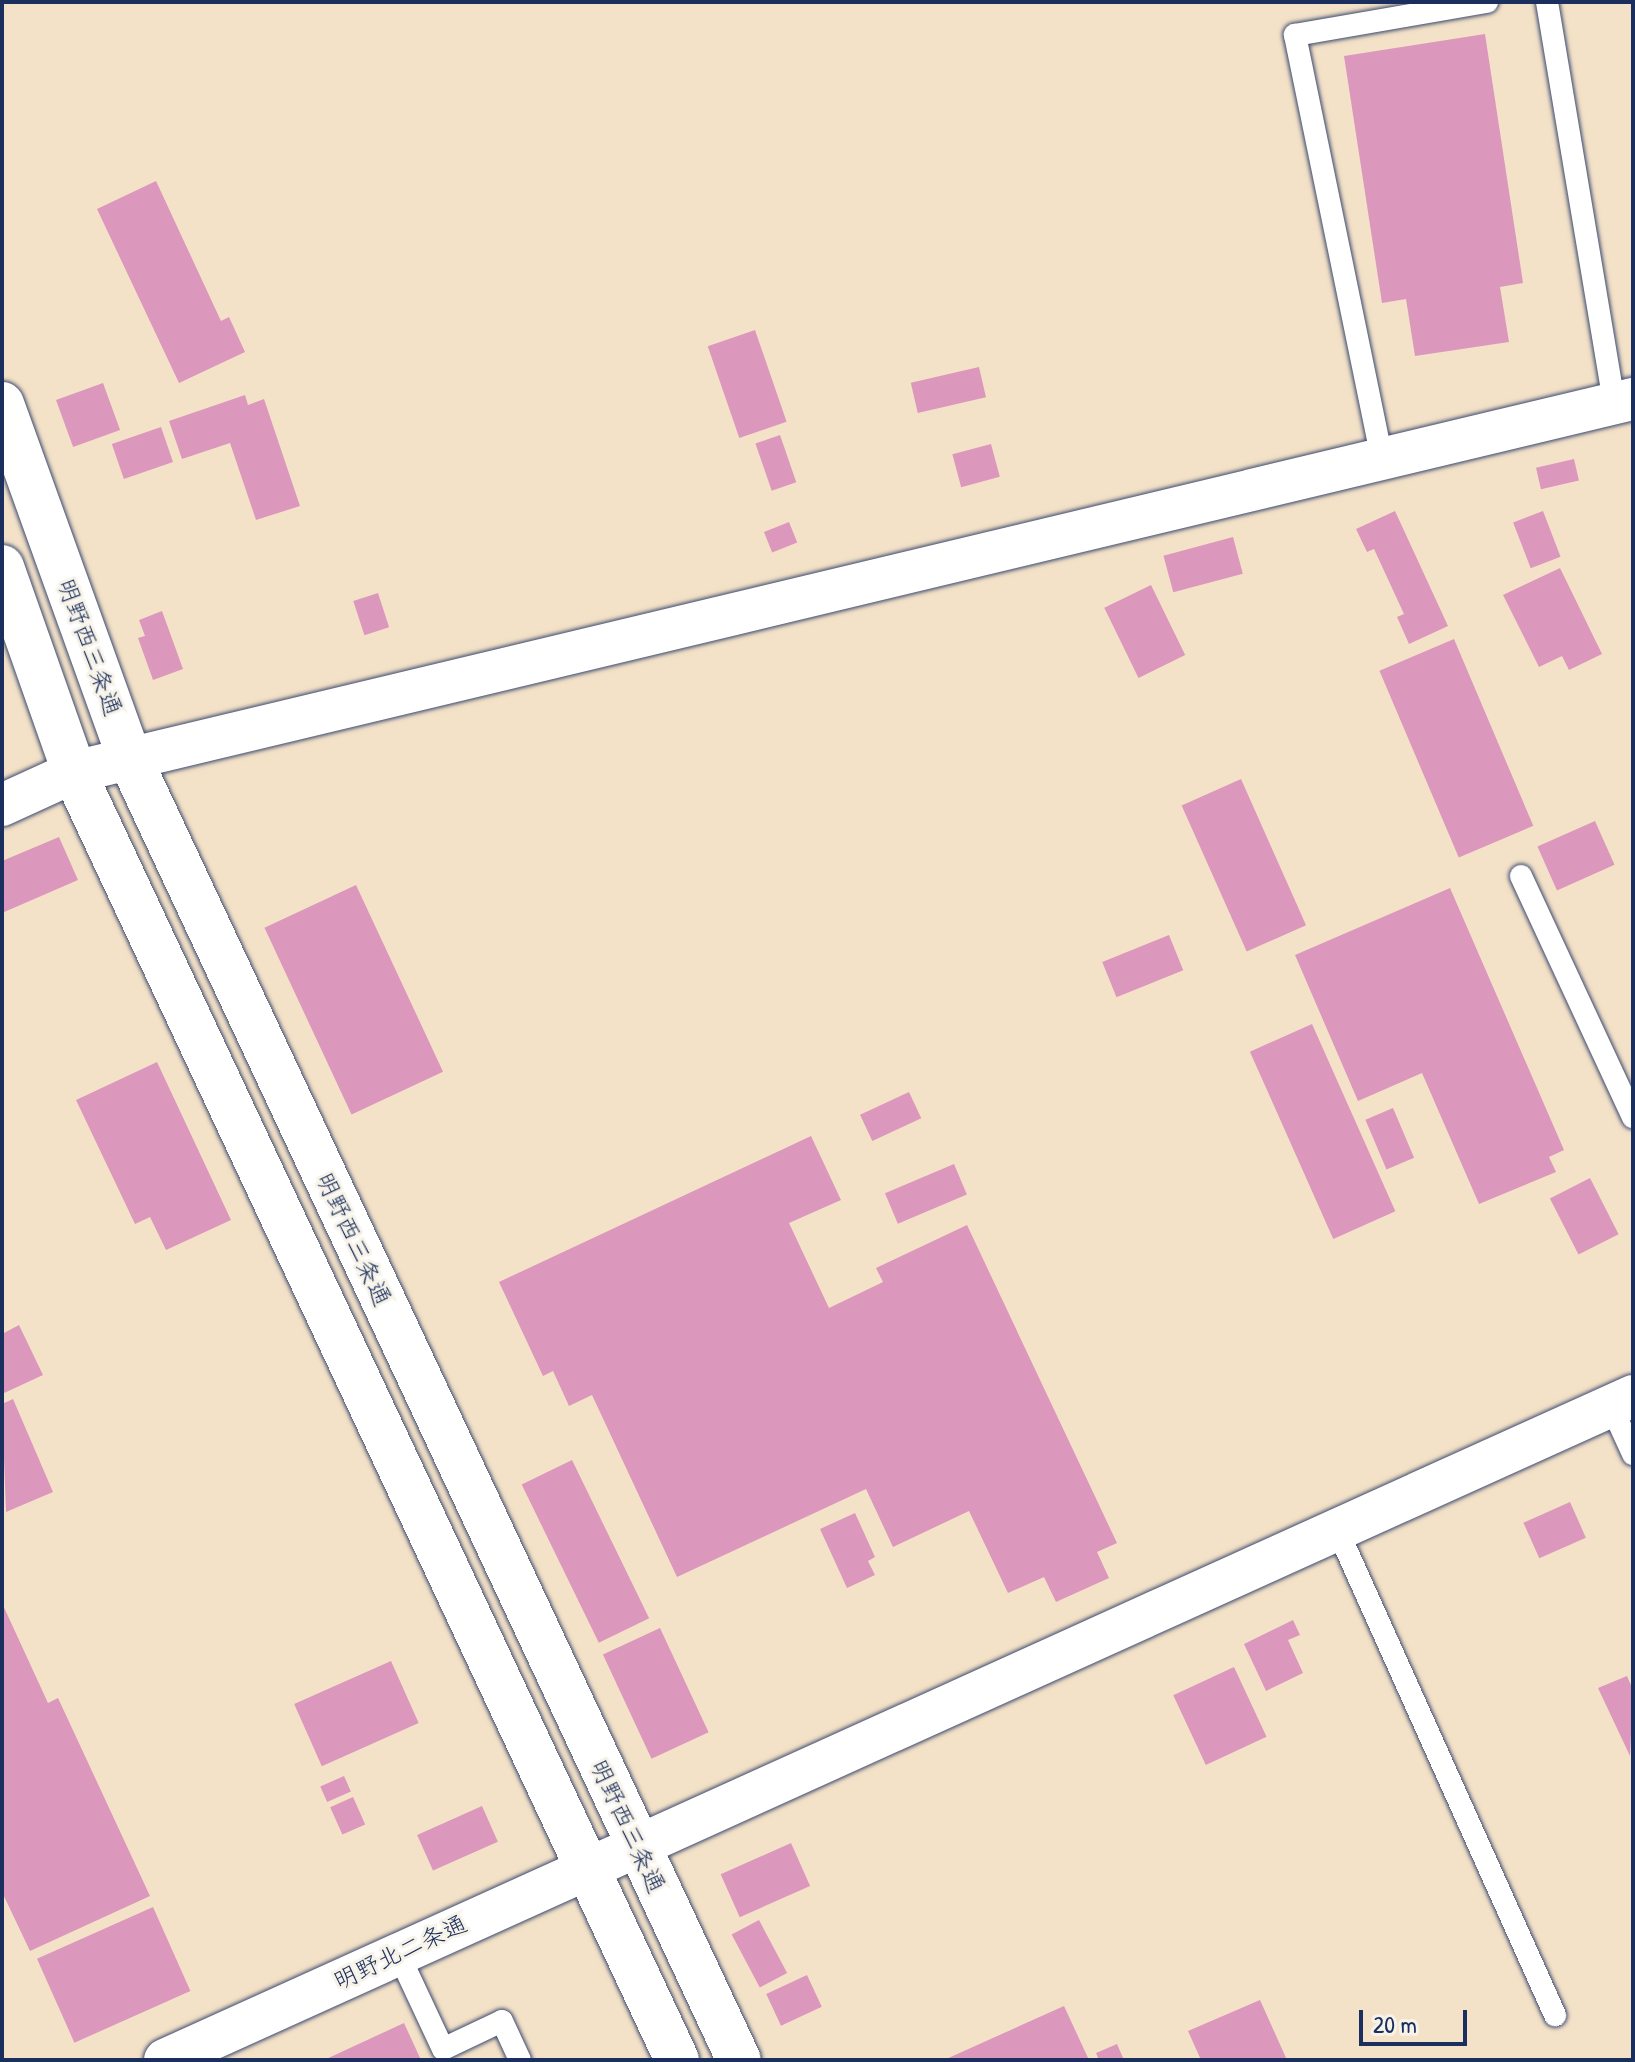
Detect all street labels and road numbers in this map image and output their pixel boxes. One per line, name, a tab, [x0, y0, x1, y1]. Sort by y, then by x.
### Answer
street label: 明野西三条通	[52, 574, 128, 720]
street label: 明野西三条通	[311, 1168, 397, 1310]
street label: 明野西三条通	[585, 1755, 671, 1897]
street label: 明野北二条通	[329, 1909, 471, 1995]

